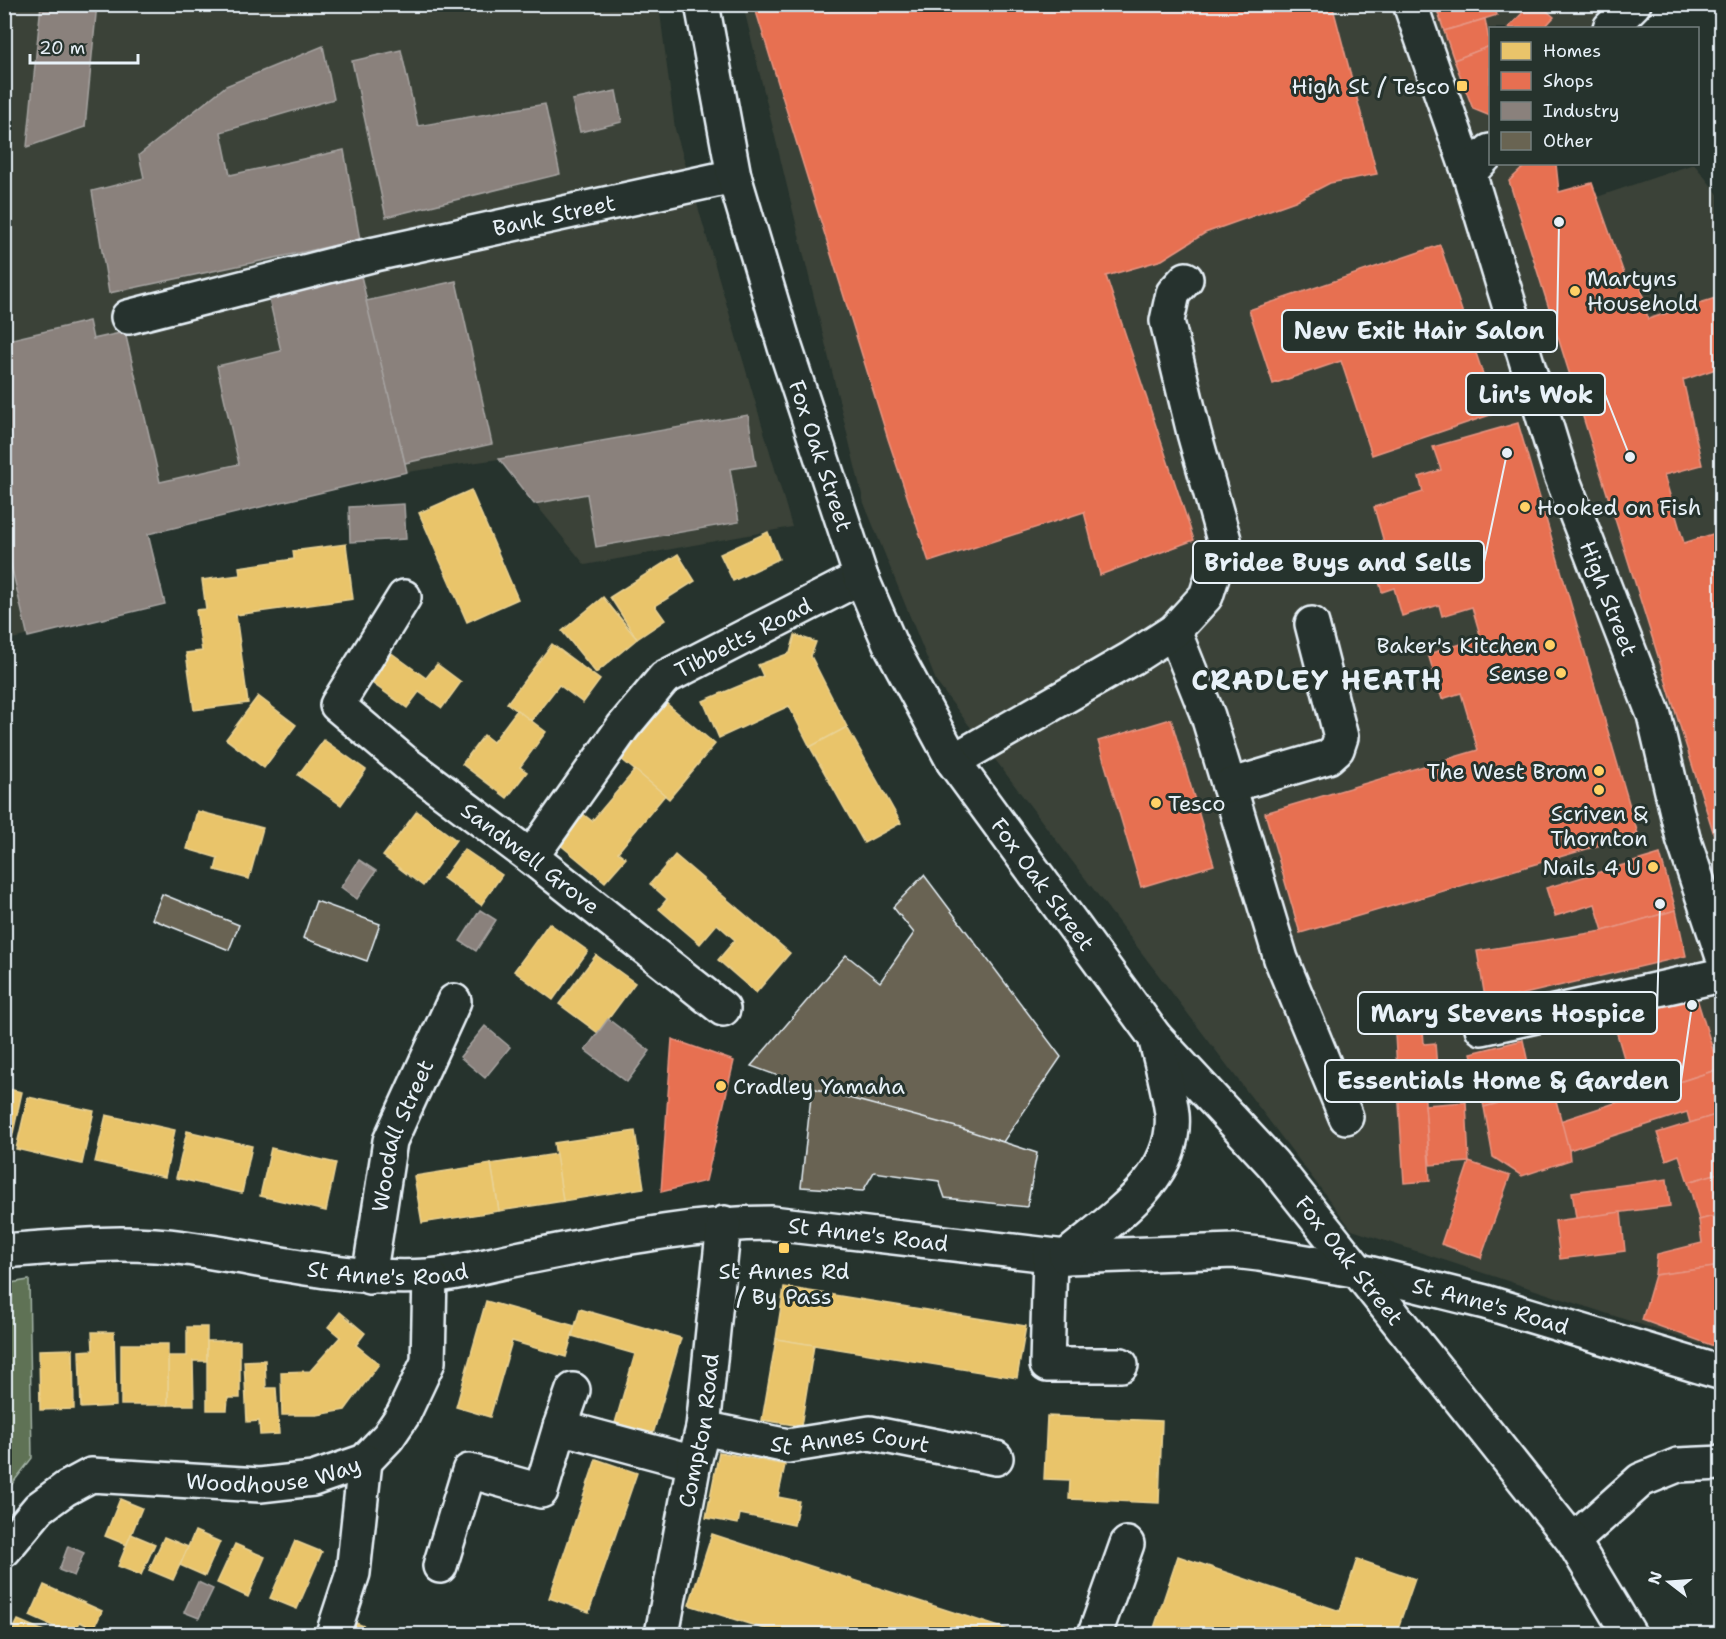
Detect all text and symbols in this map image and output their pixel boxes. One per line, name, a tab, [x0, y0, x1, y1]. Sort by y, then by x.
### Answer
scale bar	[30, 27, 138, 65]
legend	[1489, 27, 1699, 165]
text: 20 m	[39, 36, 85, 60]
text: Homes	[1543, 39, 1601, 63]
text: Shops	[1543, 69, 1594, 93]
place label: High St / Tesco	[1292, 72, 1450, 101]
marker: High St / Tesco	[1455, 79, 1469, 93]
text: Industry	[1543, 99, 1619, 123]
text: Other	[1543, 129, 1593, 153]
street label: Bank Street	[490, 188, 618, 243]
place label: Martyns Household	[1587, 264, 1698, 318]
marker: Martyns Household	[1568, 284, 1582, 298]
callout: New Exit Hair Salon	[1282, 310, 1557, 352]
text: New Exit Hair Salon	[1294, 315, 1545, 347]
callout: Lin's Wok	[1466, 373, 1605, 415]
street label: Fox Oak Street	[782, 376, 859, 535]
text: Lin's Wok	[1479, 379, 1593, 411]
place label: Hooked on Fish	[1537, 493, 1701, 522]
marker: Hooked on Fish	[1518, 500, 1532, 514]
street label: High Street	[1573, 537, 1644, 660]
callout: Bridee Buys and Sells	[1193, 541, 1484, 583]
text: Bridee Buys and Sells	[1204, 547, 1472, 579]
street label: Tibbetts Road	[670, 590, 816, 685]
place label: Baker's Kitchen	[1376, 631, 1538, 660]
marker: Baker's Kitchen	[1543, 638, 1557, 652]
place label: Sense	[1488, 659, 1549, 688]
district label: CRADLEY HEATH	[1191, 661, 1443, 699]
marker: Sense	[1554, 666, 1568, 680]
place label: The West Brom	[1426, 757, 1587, 786]
marker: The West Brom	[1592, 764, 1606, 778]
marker: Scriven & Thornton	[1592, 783, 1606, 797]
place label: Tesco	[1168, 789, 1225, 818]
street label: Sandwell Grove	[455, 795, 606, 921]
marker: Tesco	[1149, 796, 1163, 810]
place label: Scriven & Thornton	[1550, 799, 1649, 853]
street label: Fox Oak Street	[985, 812, 1101, 956]
place label: Nails 4 U	[1542, 853, 1641, 882]
marker: Nails 4 U	[1646, 860, 1660, 874]
callout: Mary Stevens Hospice	[1358, 992, 1657, 1034]
text: Mary Stevens Hospice	[1370, 998, 1646, 1030]
street label: Woodall Street	[365, 1055, 440, 1214]
callout: Essentials Home & Garden	[1325, 1060, 1681, 1102]
text: Essentials Home & Garden	[1337, 1065, 1669, 1097]
place label: Cradley Yamaha	[733, 1072, 905, 1101]
marker: Cradley Yamaha	[714, 1079, 728, 1093]
street label: Fox Oak Street	[1289, 1190, 1410, 1331]
street label: St Anne's Road	[786, 1210, 950, 1258]
marker: St Annes Rd / By Pass	[777, 1241, 791, 1255]
street label: St Anne's Road	[305, 1254, 470, 1291]
place label: St Annes Rd / By Pass	[718, 1257, 850, 1311]
street label: St Anne's Road	[1409, 1270, 1573, 1341]
street label: Compton Road	[671, 1352, 725, 1510]
street label: St Annes Court	[768, 1418, 932, 1461]
street label: Woodhouse Way	[185, 1449, 364, 1499]
north arrow	[1639, 1552, 1699, 1612]
text: N	[1643, 1569, 1667, 1587]

